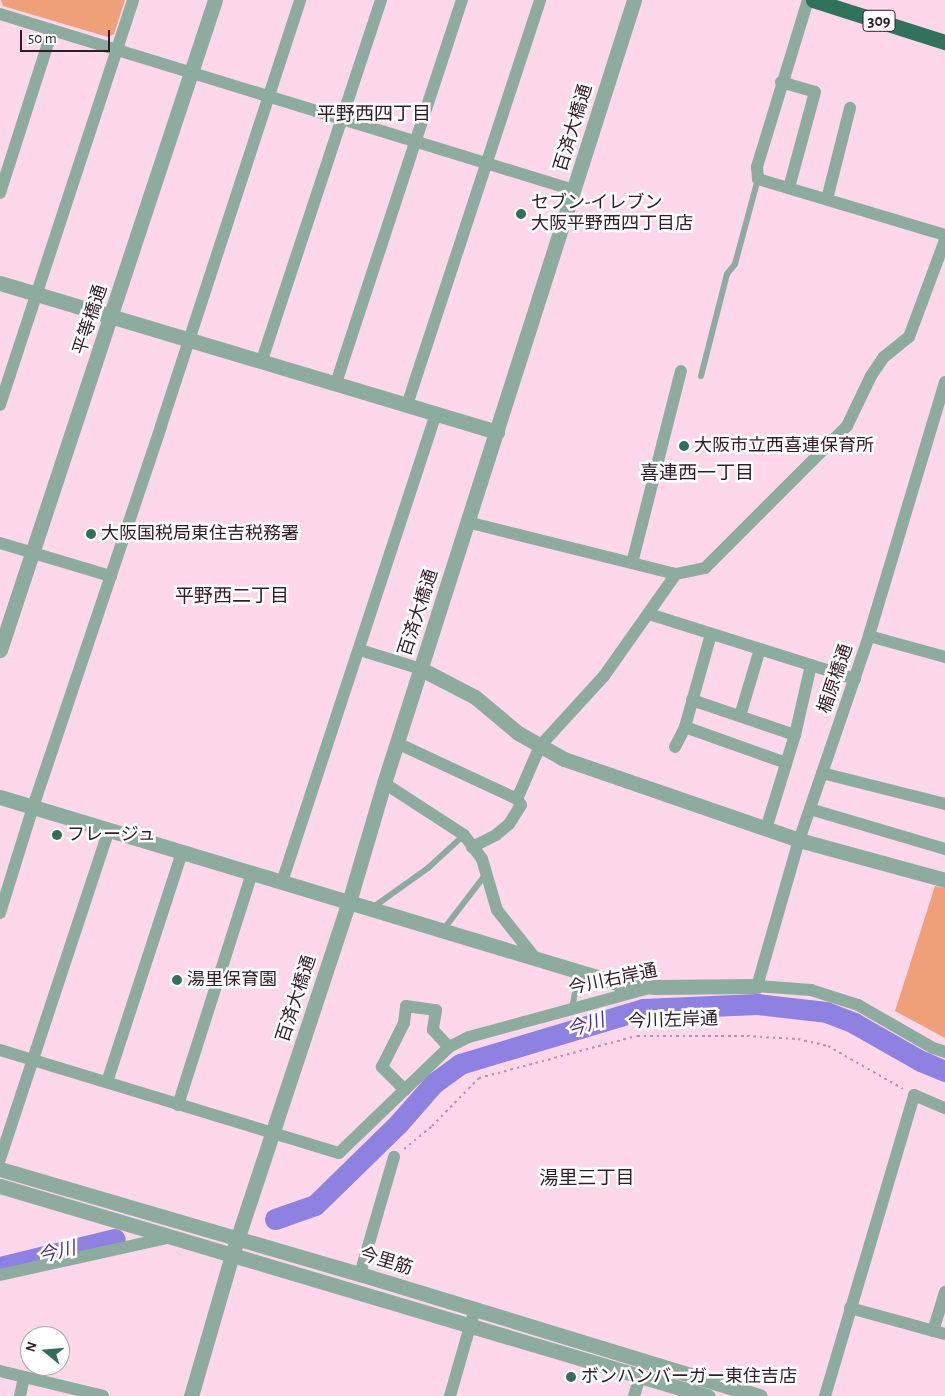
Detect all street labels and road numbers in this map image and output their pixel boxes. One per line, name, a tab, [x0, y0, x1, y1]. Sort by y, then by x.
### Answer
road number: 309	[862, 8, 896, 34]
street label: 百済大橋通	[551, 82, 597, 174]
street label: 平等橋通	[70, 282, 112, 358]
street label: 百済大橋通	[395, 567, 443, 659]
street label: 楯原橋通	[814, 641, 858, 717]
street label: 百済大橋通	[273, 953, 321, 1045]
street label: 今川右岸通	[567, 960, 659, 1000]
street label: 今川左岸通	[628, 1009, 718, 1033]
street label: 今里筋	[357, 1244, 415, 1280]

